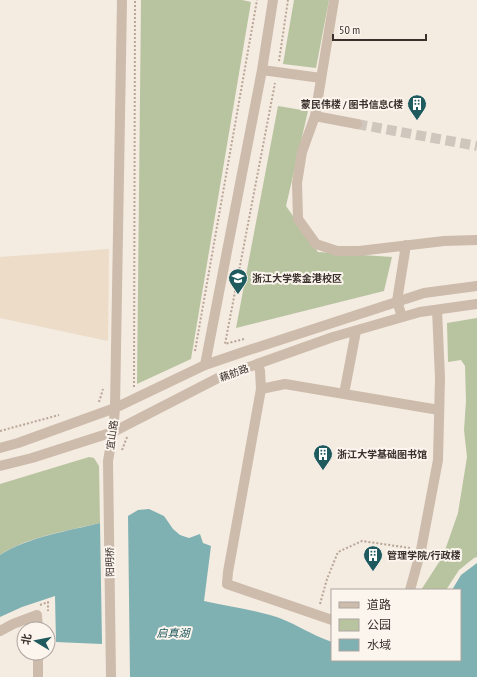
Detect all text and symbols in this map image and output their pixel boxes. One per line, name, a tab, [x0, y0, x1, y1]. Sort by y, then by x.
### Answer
scale bar	[333, 16, 426, 42]
text: 50 m	[339, 22, 360, 37]
building icon: 蒙民伟楼 / 图书信息C楼	[406, 93, 428, 121]
place label: 蒙民伟楼 / 图书信息C楼	[301, 98, 403, 111]
school or university icon: 浙江大学紫金港校区	[227, 267, 249, 295]
place label: 浙江大学紫金港校区	[252, 272, 342, 285]
street label: 藕舫路	[218, 362, 250, 384]
street label: 宜山路	[103, 419, 121, 451]
building icon: 浙江大学基础图书馆	[312, 443, 334, 471]
place label: 浙江大学基础图书馆	[337, 448, 427, 461]
building icon: 管理学院/行政楼	[362, 544, 384, 572]
street label: 阳明桥	[103, 547, 117, 577]
place label: 管理学院/行政楼	[387, 549, 461, 562]
legend	[331, 589, 461, 661]
text: 道路	[367, 597, 391, 612]
text: 公园	[367, 617, 391, 632]
north arrow	[16, 621, 56, 661]
water label: 启真湖	[157, 626, 191, 640]
text: 北	[18, 633, 34, 646]
text: 水域	[367, 637, 391, 652]

